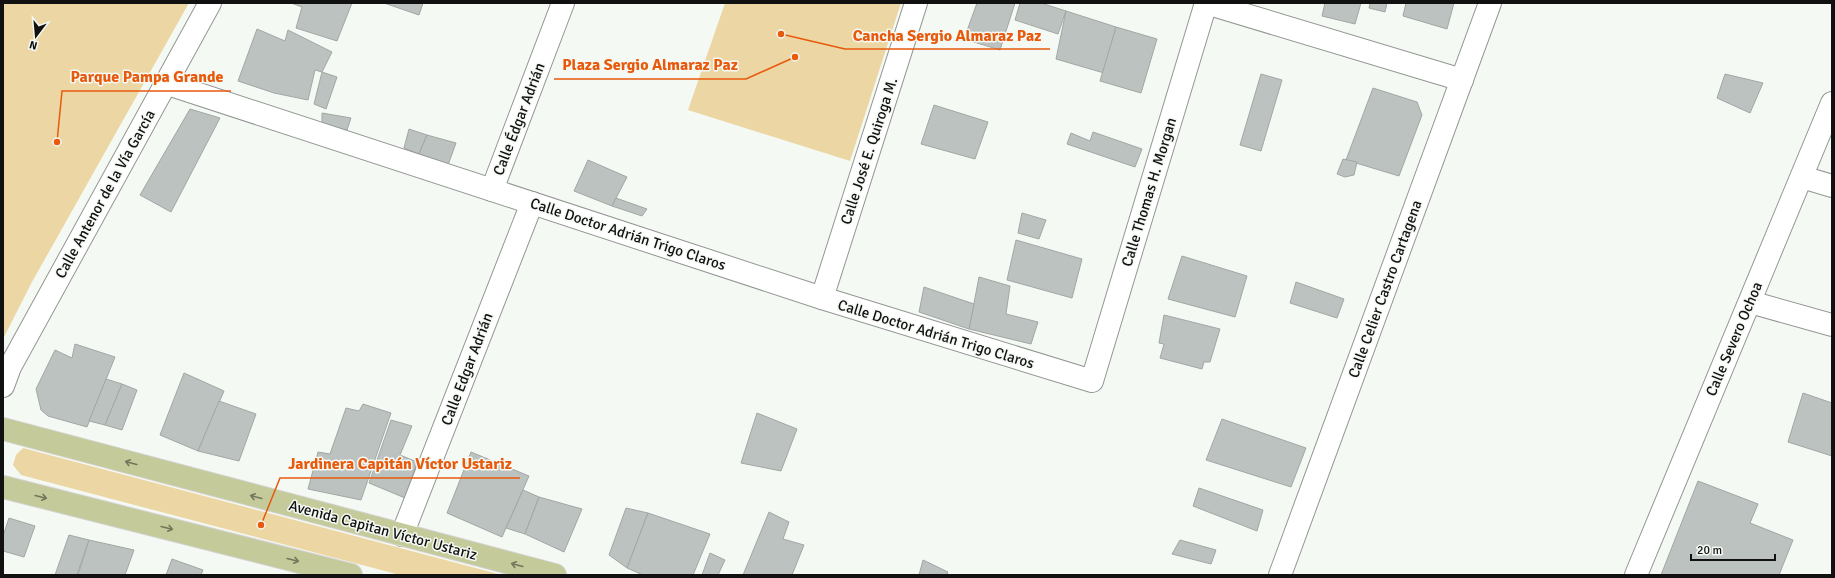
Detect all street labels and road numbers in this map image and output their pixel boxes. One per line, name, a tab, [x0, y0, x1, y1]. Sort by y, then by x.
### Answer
street label: Calle Édgar Adrián	[488, 60, 549, 178]
street label: Calle José E. Quiroga M.	[837, 75, 901, 227]
street label: Calle Antenor de la Vía García	[51, 107, 159, 281]
street label: Calle Thomas H. Morgan	[1118, 115, 1180, 269]
street label: Calle Doctor Adrián Trigo Claros	[528, 194, 728, 274]
street label: Calle Celier Castro Cartagena	[1344, 198, 1426, 380]
street label: Calle Severo Ochoa	[1702, 279, 1766, 399]
street label: Calle Doctor Adrián Trigo Claros	[836, 296, 1037, 373]
street label: Calle Edgar Adrián	[437, 310, 497, 428]
street label: Avenida Capitan Víctor Ustariz	[287, 496, 479, 564]

